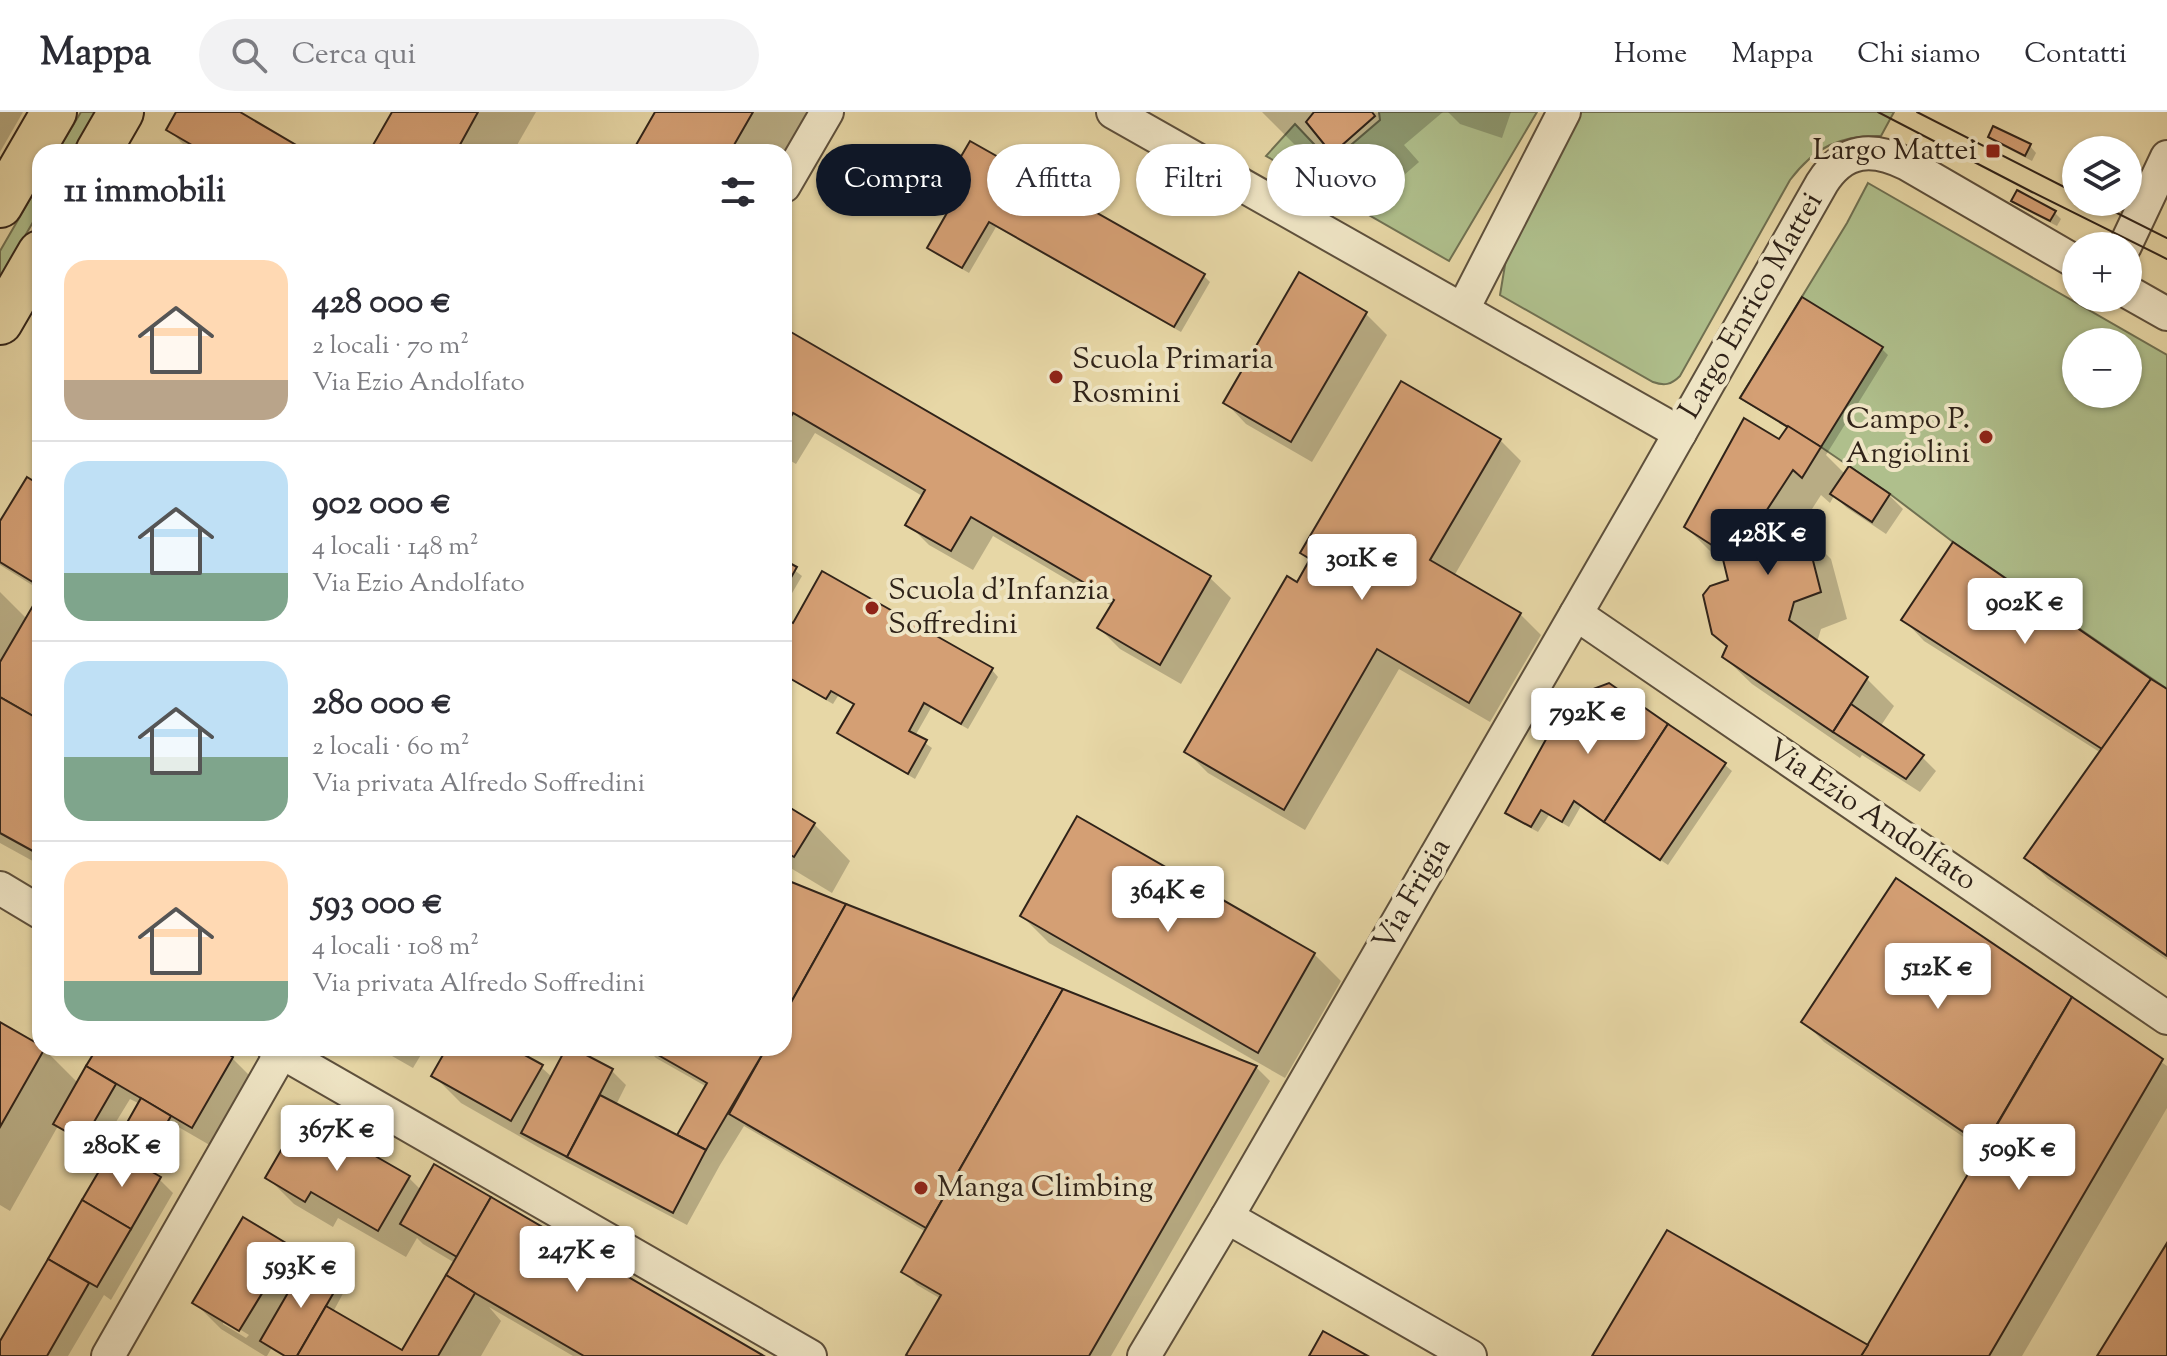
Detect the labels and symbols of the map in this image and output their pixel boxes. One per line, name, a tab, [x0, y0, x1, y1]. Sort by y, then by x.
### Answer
place label: Largo Mattei	[1813, 130, 1977, 173]
marker: Largo Mattei	[1984, 142, 2002, 160]
street label: Largo Enrico Mattei	[1669, 185, 1835, 427]
place label: Scuola Primaria Rosmini	[1072, 339, 1274, 416]
marker: Scuola Primaria Rosmini	[1047, 368, 1065, 386]
place label: Campo P. Angiolini	[1846, 399, 1970, 476]
marker: Campo P. Angiolini	[1977, 428, 1995, 446]
pin: 428K €	[1703, 509, 1833, 577]
pin: 301K €	[1297, 534, 1427, 602]
place label: Scuola d'Infanzia Soffredini	[888, 570, 1109, 647]
pin: 902K €	[1960, 578, 2090, 646]
marker: Scuola d'Infanzia Soffredini	[863, 599, 881, 617]
pin: 792K €	[1523, 688, 1653, 756]
street label: Via Ezio Andolfato	[1757, 730, 1985, 902]
street label: Via Frigia	[1363, 830, 1463, 959]
pin: 364K €	[1103, 866, 1233, 934]
pin: 512K €	[1873, 943, 2003, 1011]
pin: 367K €	[272, 1105, 402, 1173]
pin: 280K €	[57, 1121, 187, 1189]
pin: 509K €	[1954, 1124, 2084, 1192]
place label: Manga Climbing	[937, 1167, 1153, 1210]
marker: Manga Climbing	[912, 1179, 930, 1197]
pin: 247K €	[512, 1226, 642, 1294]
pin: 593K €	[236, 1242, 366, 1310]

